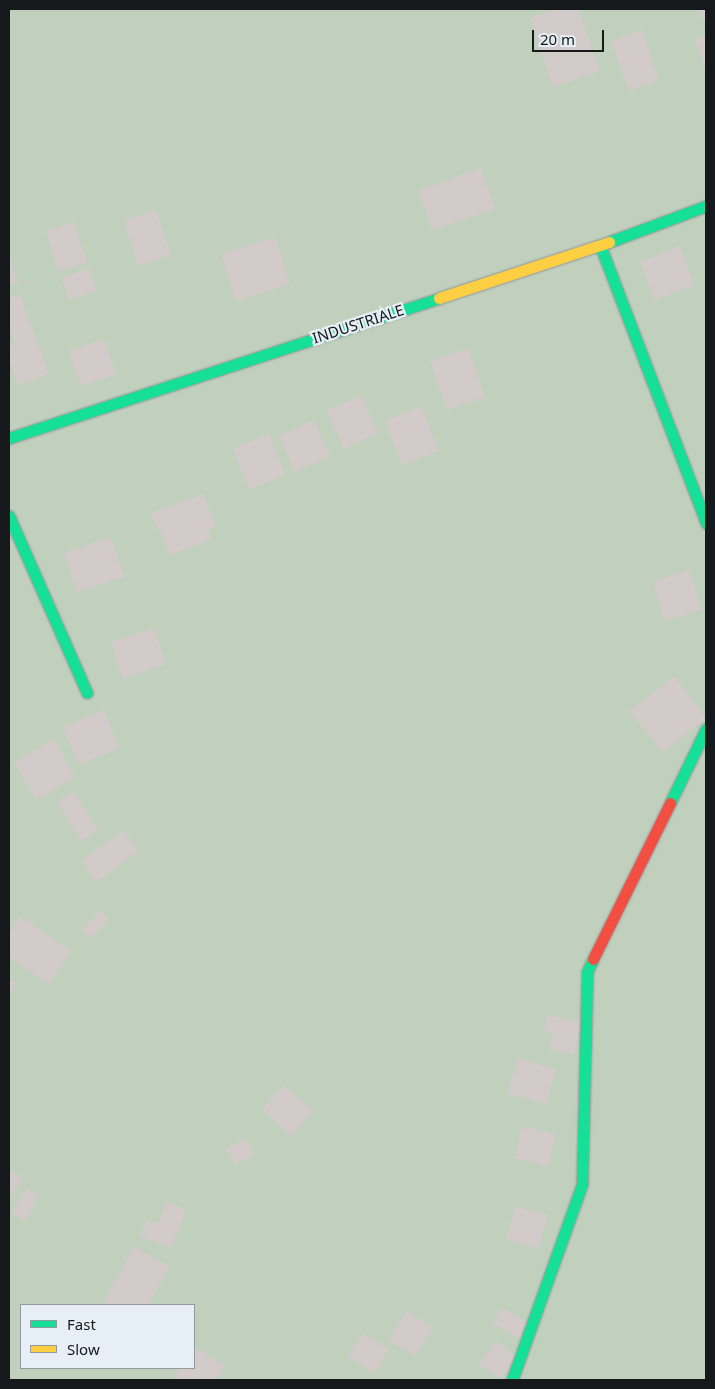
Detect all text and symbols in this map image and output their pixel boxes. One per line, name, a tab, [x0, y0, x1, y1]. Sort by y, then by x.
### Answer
scale bar	[535, 20, 608, 52]
text: 20 m	[540, 29, 575, 49]
street label: INDUSTRIALE	[310, 301, 406, 347]
legend	[20, 1304, 195, 1369]
text: Fast	[67, 1314, 96, 1334]
text: Slow	[67, 1339, 100, 1359]

